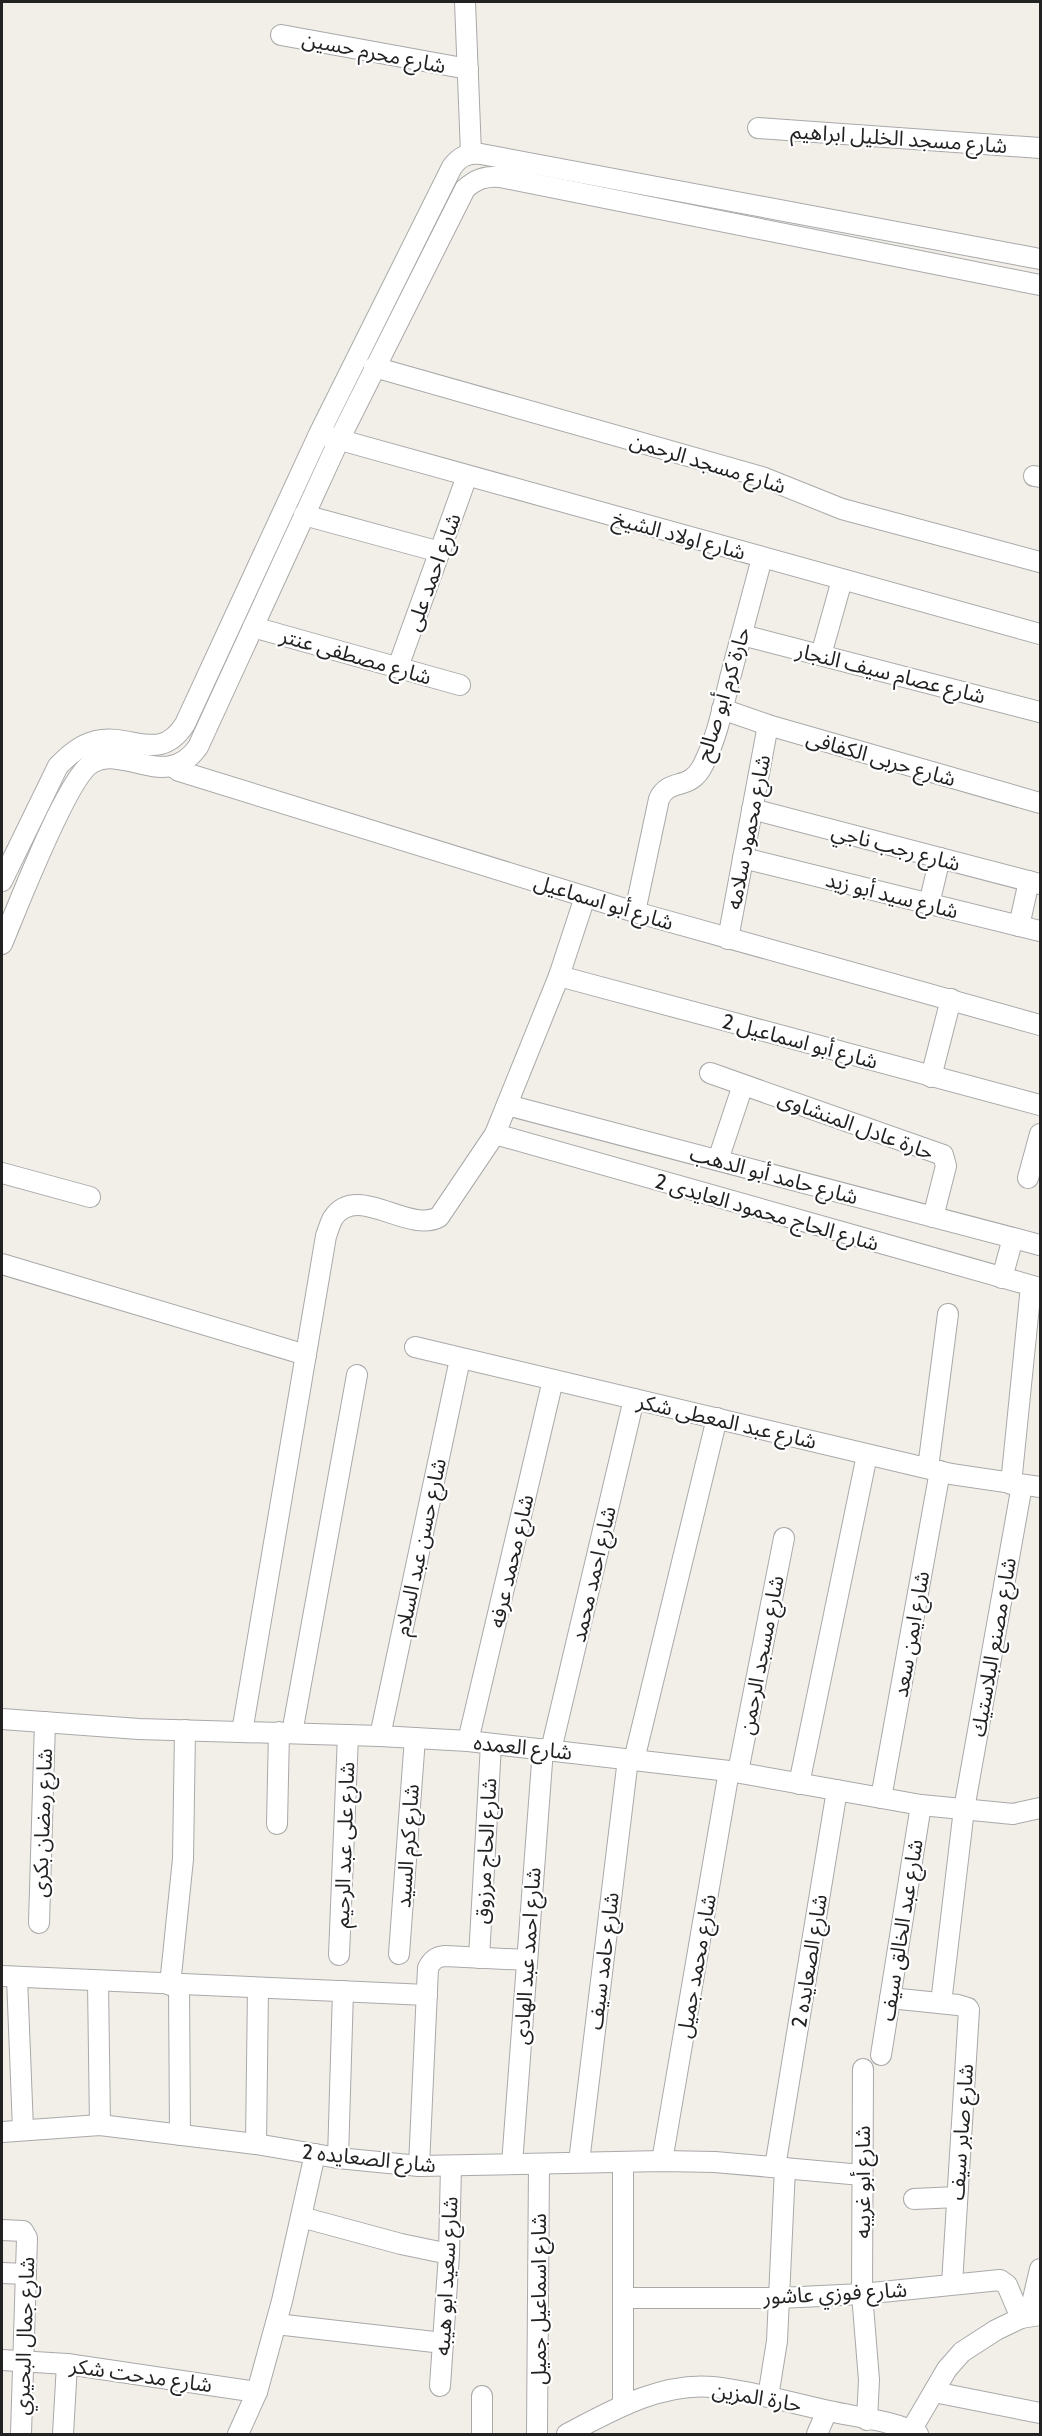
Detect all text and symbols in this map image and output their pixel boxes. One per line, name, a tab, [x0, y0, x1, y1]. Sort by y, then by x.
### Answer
street label: شارع محرم حسين	[299, 26, 448, 82]
street label: شارع مسجد الخليل ابراهيم	[790, 118, 1008, 161]
street label: شارع مسجد الرحمن	[626, 427, 789, 501]
street label: شارع اولاد الشيخ	[609, 505, 748, 568]
street label: شارع احمد على	[400, 510, 469, 635]
street label: شارع مصطفى عنتر	[276, 622, 434, 692]
street label: حارة كرم أبو صالح	[691, 624, 759, 765]
street label: شارع عصام سيف النجار	[792, 637, 988, 712]
street label: شارع حربى الكفافى	[803, 725, 958, 794]
street label: شارع محمود سلامه	[721, 752, 778, 912]
street label: شارع رجب ناجي	[828, 818, 963, 880]
street label: شارع سيد أبو زيد	[822, 866, 961, 926]
street label: شارع أبو اسماعيل	[530, 869, 677, 938]
street label: شارع أبو اسماعيل 2	[719, 1008, 881, 1077]
street label: حارة عادل المنشاوى	[775, 1085, 937, 1165]
street label: شارع حامد أبو الدهب	[686, 1141, 861, 1212]
street label: شارع الحاج محمود العايدى 2	[651, 1168, 882, 1259]
street label: شارع عبد المعطى شكر	[633, 1388, 819, 1457]
street label: شارع حسن عبد السلام	[389, 1456, 455, 1639]
street label: شارع محمد عرفه	[484, 1492, 541, 1631]
street label: شارع احمد محمد	[565, 1504, 624, 1645]
street label: شارع مصنع البلاستيك	[965, 1555, 1024, 1739]
street label: شارع ايمن سعد	[888, 1569, 937, 1700]
street label: شارع مسجد الرحمن	[733, 1573, 792, 1737]
street label: شارع العمده	[472, 1729, 573, 1768]
street label: شارع رمضان بكرى	[27, 1748, 60, 1898]
street label: شارع على عبد الرحيم	[329, 1761, 362, 1929]
street label: شارع الحاج مرزوق	[469, 1777, 504, 1925]
street label: شارع كرم السيد	[390, 1783, 428, 1909]
street label: شارع عبد الخالق سيف	[874, 1837, 931, 2023]
street label: شارع احمد عبد الهادى	[508, 1866, 549, 2046]
street label: شارع حامد سيف	[582, 1891, 627, 2032]
street label: شارع محمد جميل	[671, 1892, 724, 2040]
street label: شارع الصعايده 2	[786, 1892, 835, 2030]
street label: شارع صابر سيف	[944, 2063, 981, 2201]
street label: شارع أبو غريبه	[850, 2126, 878, 2238]
street label: شارع الصعايده 2	[300, 2139, 437, 2180]
street label: شارع سعيد ابو هيبه	[429, 2196, 466, 2356]
street label: شارع اسماعيل جميل	[526, 2213, 554, 2385]
street label: شارع جمال البحيري	[9, 2256, 43, 2416]
street label: شارع فوزي عاشور	[761, 2277, 908, 2313]
street label: شارع مدحت شكر	[67, 2353, 214, 2400]
street label: حارة المزين	[710, 2377, 804, 2417]

